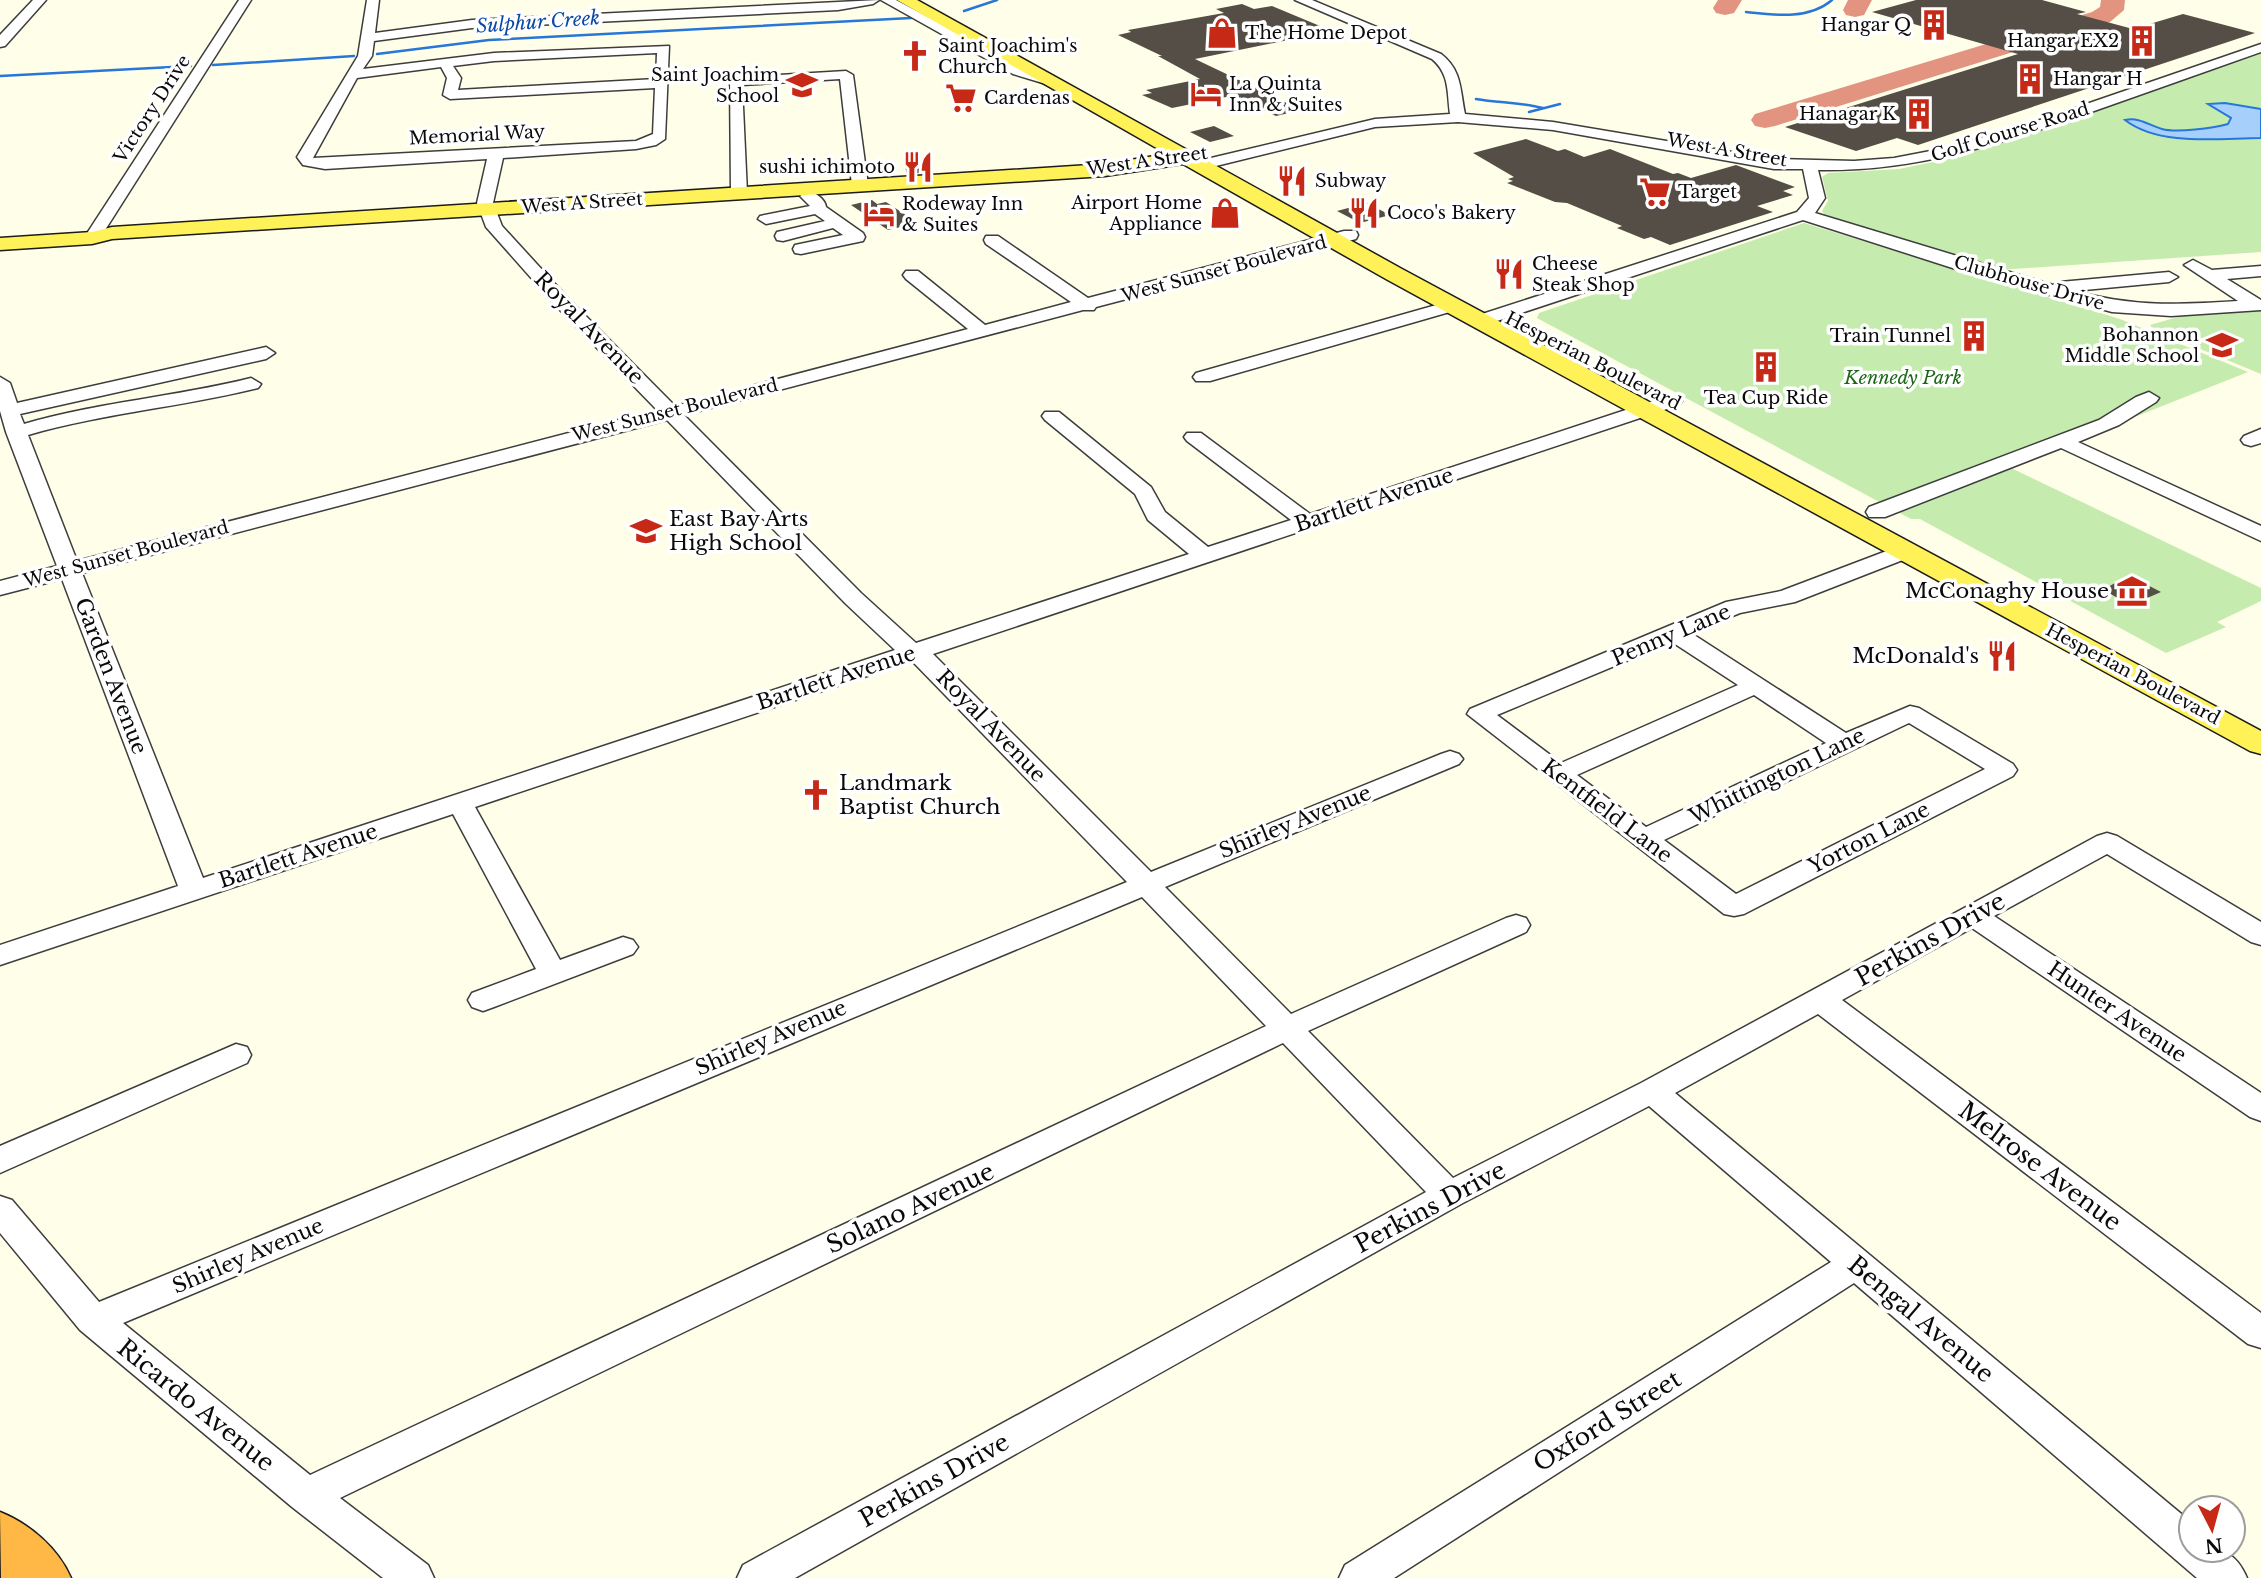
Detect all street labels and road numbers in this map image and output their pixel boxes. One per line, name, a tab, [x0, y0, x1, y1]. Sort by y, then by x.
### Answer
street label: Victory Drive	[108, 51, 195, 168]
street label: Golf Course Road	[1928, 97, 2092, 167]
street label: Memorial Way	[408, 120, 546, 150]
street label: West A Street	[1664, 128, 1789, 171]
street label: West A Street	[1084, 142, 1209, 181]
street label: West A Street	[519, 188, 644, 218]
street label: West Sunset Boulevard	[1118, 231, 1329, 307]
street label: Clubhouse Drive	[1951, 251, 2107, 315]
street label: Royal Avenue	[529, 266, 649, 390]
street label: Hesperian Boulevard	[1501, 307, 1685, 415]
street label: West Sunset Boulevard	[569, 374, 780, 447]
street label: Bartlett Avenue	[1291, 462, 1457, 538]
street label: West Sunset Boulevard	[20, 516, 231, 592]
street label: Garden Avenue	[69, 594, 153, 758]
street label: Penny Lane	[1608, 598, 1734, 672]
street label: Hesperian Boulevard	[2042, 619, 2224, 729]
street label: Bartlett Avenue	[753, 640, 919, 716]
street label: Royal Avenue	[931, 664, 1051, 788]
street label: Whittington Lane	[1684, 722, 1869, 830]
street label: Kentfield Lane	[1537, 754, 1677, 868]
street label: Shirley Avenue	[1215, 780, 1375, 864]
street label: Yorton Lane	[1803, 796, 1934, 880]
street label: Bartlett Avenue	[215, 818, 381, 894]
street label: Perkins Drive	[1850, 886, 2010, 992]
street label: Hunter Avenue	[2043, 956, 2191, 1068]
street label: Shirley Avenue	[691, 994, 851, 1082]
street label: Melrose Avenue	[1953, 1095, 2127, 1237]
street label: Perkins Drive	[1350, 1155, 1510, 1259]
street label: Solano Avenue	[821, 1156, 999, 1260]
street label: Shirley Avenue	[168, 1212, 328, 1300]
street label: Bengal Avenue	[1842, 1250, 2000, 1388]
street label: Ricardo Avenue	[112, 1333, 280, 1477]
street label: Oxford Street	[1528, 1364, 1686, 1478]
street label: Perkins Drive	[854, 1427, 1014, 1533]

